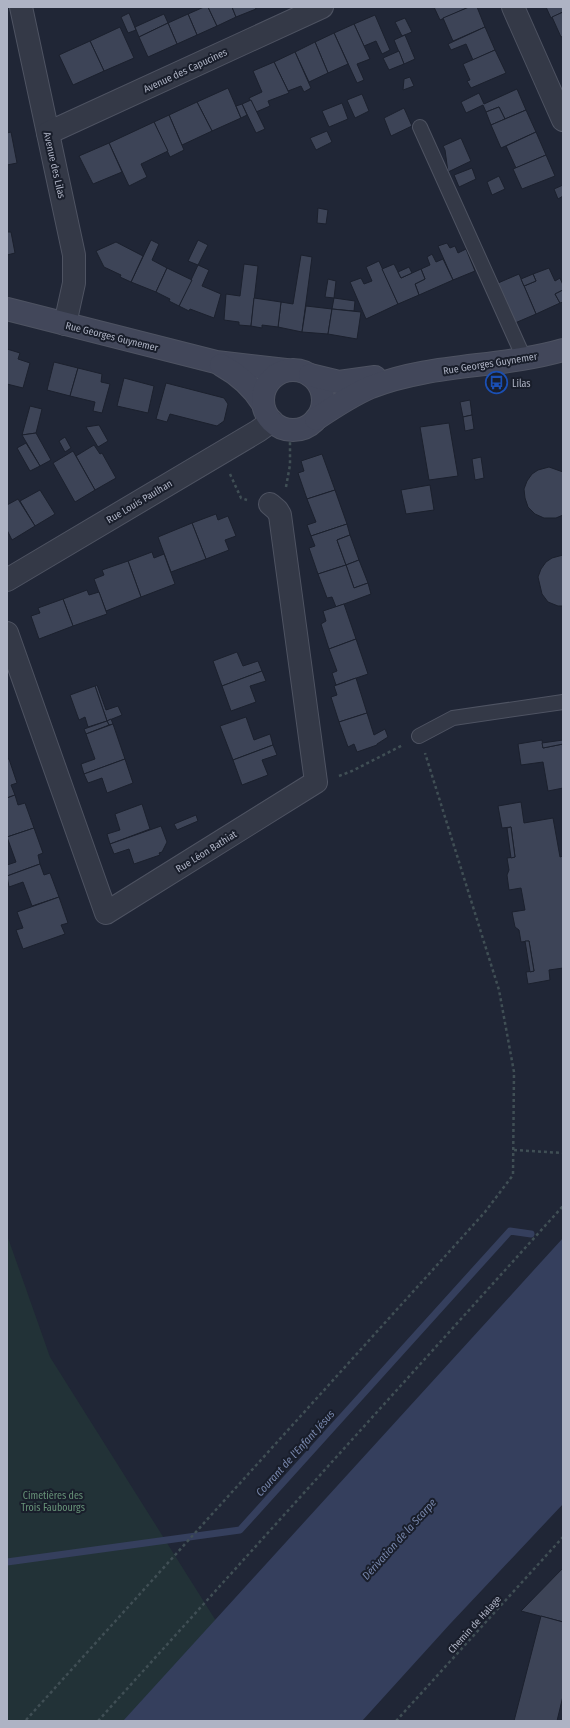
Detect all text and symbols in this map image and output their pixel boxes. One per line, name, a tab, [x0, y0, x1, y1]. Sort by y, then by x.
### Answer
street label: Avenue des Capucines	[142, 46, 229, 96]
street label: Avenue des Lilas	[41, 131, 68, 200]
street label: Rue Georges Guynemer	[64, 320, 160, 354]
street label: Rue Georges Guynemer	[442, 351, 539, 377]
bus stop icon: Lilas	[484, 370, 510, 396]
place label: Lilas	[512, 378, 531, 390]
street label: Rue Louis Paulhan	[104, 477, 175, 526]
street label: Rue Léon Bathiat	[174, 828, 240, 875]
water label: Courant de l'Enfant Jésus	[253, 1407, 338, 1499]
park label: Cimetières des Trois Faubourgs	[21, 1490, 85, 1514]
water label: Dérivation de la Scarpe	[360, 1496, 439, 1582]
street label: Chemin de Halage	[446, 1593, 504, 1656]

